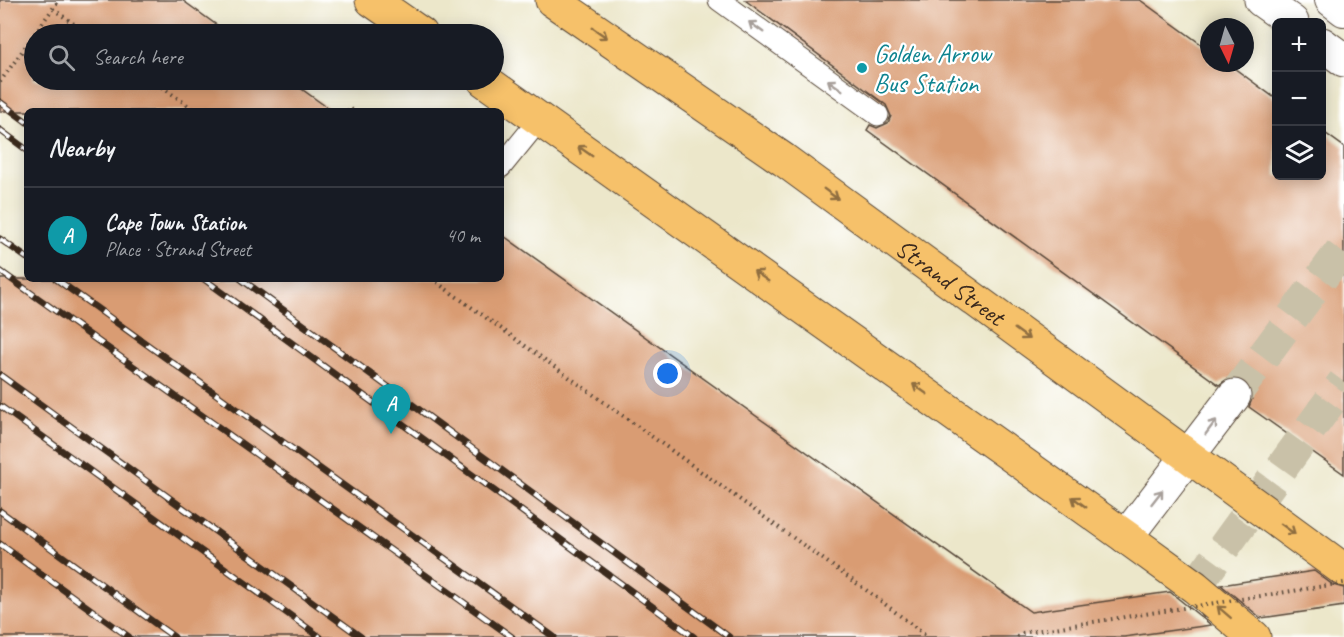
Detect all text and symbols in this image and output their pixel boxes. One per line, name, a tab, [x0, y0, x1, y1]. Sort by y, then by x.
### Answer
north arrow	[1200, 18, 1254, 72]
map controls	[1272, 18, 1326, 180]
button: +	[1272, 18, 1326, 72]
one-way arrow	[748, 21, 764, 33]
search box	[24, 24, 504, 90]
one-way arrow	[591, 27, 607, 39]
place label: Golden Arrow Bus Station	[874, 37, 994, 100]
icon: search	[45, 41, 78, 74]
text: Search here	[93, 43, 183, 71]
marker: Golden Arrow Bus Station	[855, 61, 869, 75]
button: −	[1272, 72, 1326, 126]
one-way arrow	[827, 78, 843, 91]
button: layers	[1272, 126, 1326, 180]
text: Nearby	[48, 131, 113, 164]
one-way arrow	[577, 145, 594, 157]
one-way arrow	[822, 188, 838, 200]
text: Cape Town Station	[105, 209, 246, 237]
text: A	[62, 223, 73, 248]
text: 40 m	[446, 223, 480, 248]
street label: Strand Street	[889, 231, 1013, 334]
text: Place · Strand Street	[105, 237, 251, 262]
one-way arrow	[754, 270, 770, 282]
one-way arrow	[1014, 328, 1030, 340]
your location	[653, 359, 682, 388]
one-way arrow	[913, 383, 929, 395]
pin: A	[372, 384, 410, 434]
one-way arrow	[1204, 419, 1217, 435]
one-way arrow	[1150, 489, 1163, 505]
one-way arrow	[1071, 496, 1087, 509]
one-way arrow	[1279, 523, 1295, 535]
one-way arrow	[1217, 605, 1232, 619]

